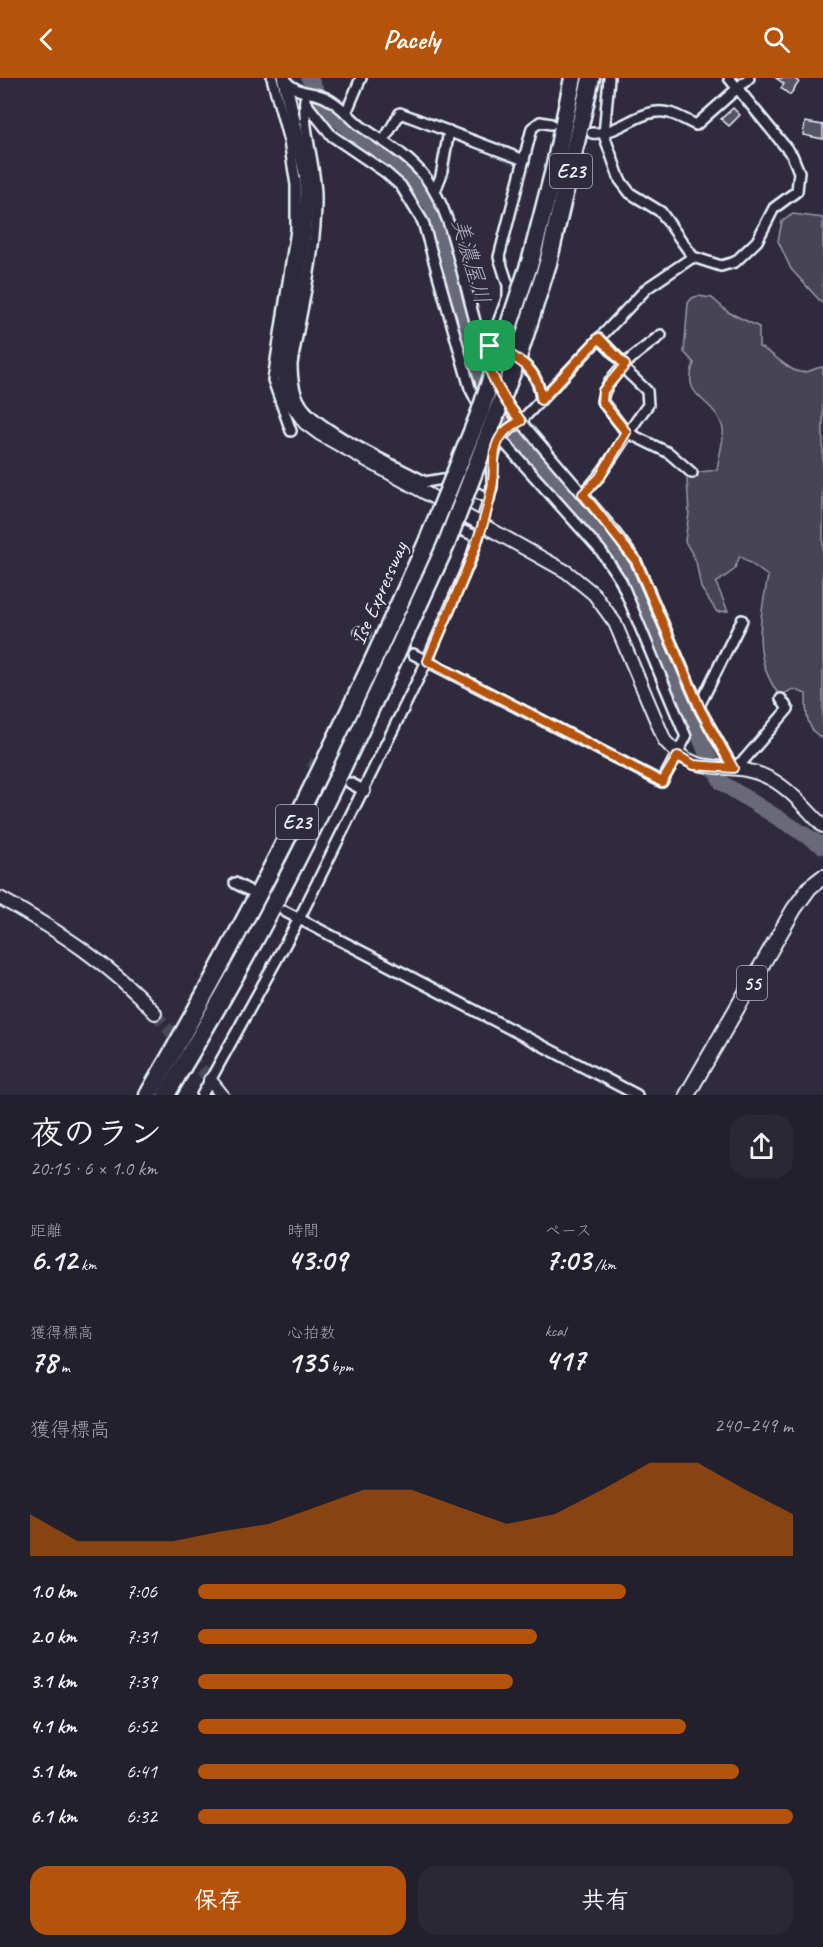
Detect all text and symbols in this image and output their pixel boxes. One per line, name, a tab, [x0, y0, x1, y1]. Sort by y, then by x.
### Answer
text: Pacely	[383, 22, 440, 56]
icon: back	[30, 23, 63, 56]
icon: search	[760, 23, 793, 56]
road number: E23	[550, 154, 592, 188]
water label: 美濃屋川	[445, 215, 497, 307]
pin	[464, 320, 515, 371]
icon: arrive	[473, 329, 506, 362]
street label: Ise Expressway	[345, 536, 414, 648]
road number: E23	[276, 805, 318, 839]
road number: 55	[737, 966, 767, 1000]
text: 夜のラン	[30, 1112, 162, 1154]
button: share	[730, 1115, 793, 1178]
text: 20:15 · 6 × 1.0 km	[30, 1156, 157, 1181]
text: 距離	[30, 1221, 62, 1241]
text: 時間	[287, 1221, 319, 1241]
text: ペース	[545, 1221, 592, 1241]
text: 6.12	[30, 1241, 77, 1279]
text: 43:09	[287, 1241, 347, 1279]
text: 7:03	[545, 1241, 591, 1279]
text: km	[77, 1255, 97, 1275]
text: /km	[591, 1255, 616, 1275]
text: kcal	[545, 1321, 566, 1341]
text: 獲得標高	[30, 1323, 94, 1343]
text: 心拍数	[287, 1323, 335, 1343]
text: 417	[545, 1341, 585, 1379]
text: 78	[30, 1343, 57, 1381]
text: 135	[287, 1343, 327, 1381]
text: m	[57, 1357, 70, 1377]
text: bpm	[327, 1357, 353, 1377]
text: 240–249 m	[714, 1413, 793, 1438]
text: 獲得標高	[30, 1417, 110, 1442]
text: 1.0 km	[30, 1579, 77, 1604]
text: 7:06	[126, 1579, 157, 1604]
text: 2.0 km	[30, 1624, 77, 1649]
text: 7:31	[126, 1624, 157, 1649]
text: 3.1 km	[30, 1669, 77, 1694]
text: 7:39	[126, 1669, 157, 1694]
text: 4.1 km	[30, 1714, 77, 1739]
text: 6:52	[126, 1714, 157, 1739]
text: 5.1 km	[30, 1759, 76, 1784]
text: 6:41	[126, 1759, 157, 1784]
text: 6.1 km	[30, 1804, 77, 1829]
text: 6:32	[126, 1804, 157, 1829]
button: 保存	[30, 1866, 406, 1935]
button: 共有	[418, 1866, 793, 1935]

